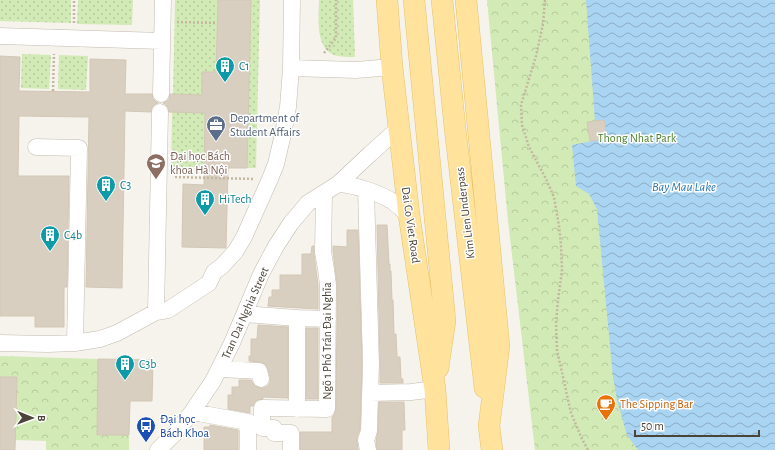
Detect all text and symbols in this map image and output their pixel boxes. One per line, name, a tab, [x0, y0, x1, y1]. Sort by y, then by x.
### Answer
building icon: C1	[214, 55, 236, 83]
place label: C1	[239, 60, 249, 72]
place label: Department of Student Affairs	[230, 112, 300, 138]
office icon: Department of Student Affairs	[205, 114, 227, 142]
park label: Thong Nhat Park	[598, 132, 677, 144]
place label: Đại học Bách khoa Hà Nội	[170, 150, 230, 176]
school or university icon: Đại học Bách khoa Hà Nội	[145, 152, 167, 180]
street label: Kim Lien Underpass	[453, 166, 477, 260]
building icon: C3	[95, 174, 117, 202]
place label: C3	[120, 179, 131, 191]
water label: Bay Mau Lake	[652, 181, 716, 194]
street label: Dai Co Viet Road	[400, 186, 422, 264]
building icon: HiTech	[194, 188, 216, 216]
place label: HiTech	[219, 193, 251, 205]
building icon: C4b	[39, 224, 61, 252]
place label: C4b	[64, 229, 82, 241]
street label: Tran Dai Nghia Street	[219, 265, 271, 361]
street label: Ngõ 1 Phố Trần Đại Nghĩa	[321, 282, 333, 400]
building icon: C3b	[114, 353, 136, 381]
place label: C3b	[139, 358, 156, 370]
cafe icon: The Sipping Bar	[595, 393, 617, 421]
north arrow	[12, 398, 52, 438]
place label: The Sipping Bar	[620, 398, 693, 410]
scale bar	[635, 412, 759, 438]
place label: Đại học Bách Khoa	[160, 413, 210, 439]
text: B	[36, 415, 47, 422]
bus stop icon: Đại học Bách Khoa	[135, 415, 157, 443]
text: 50 m	[641, 420, 664, 432]

